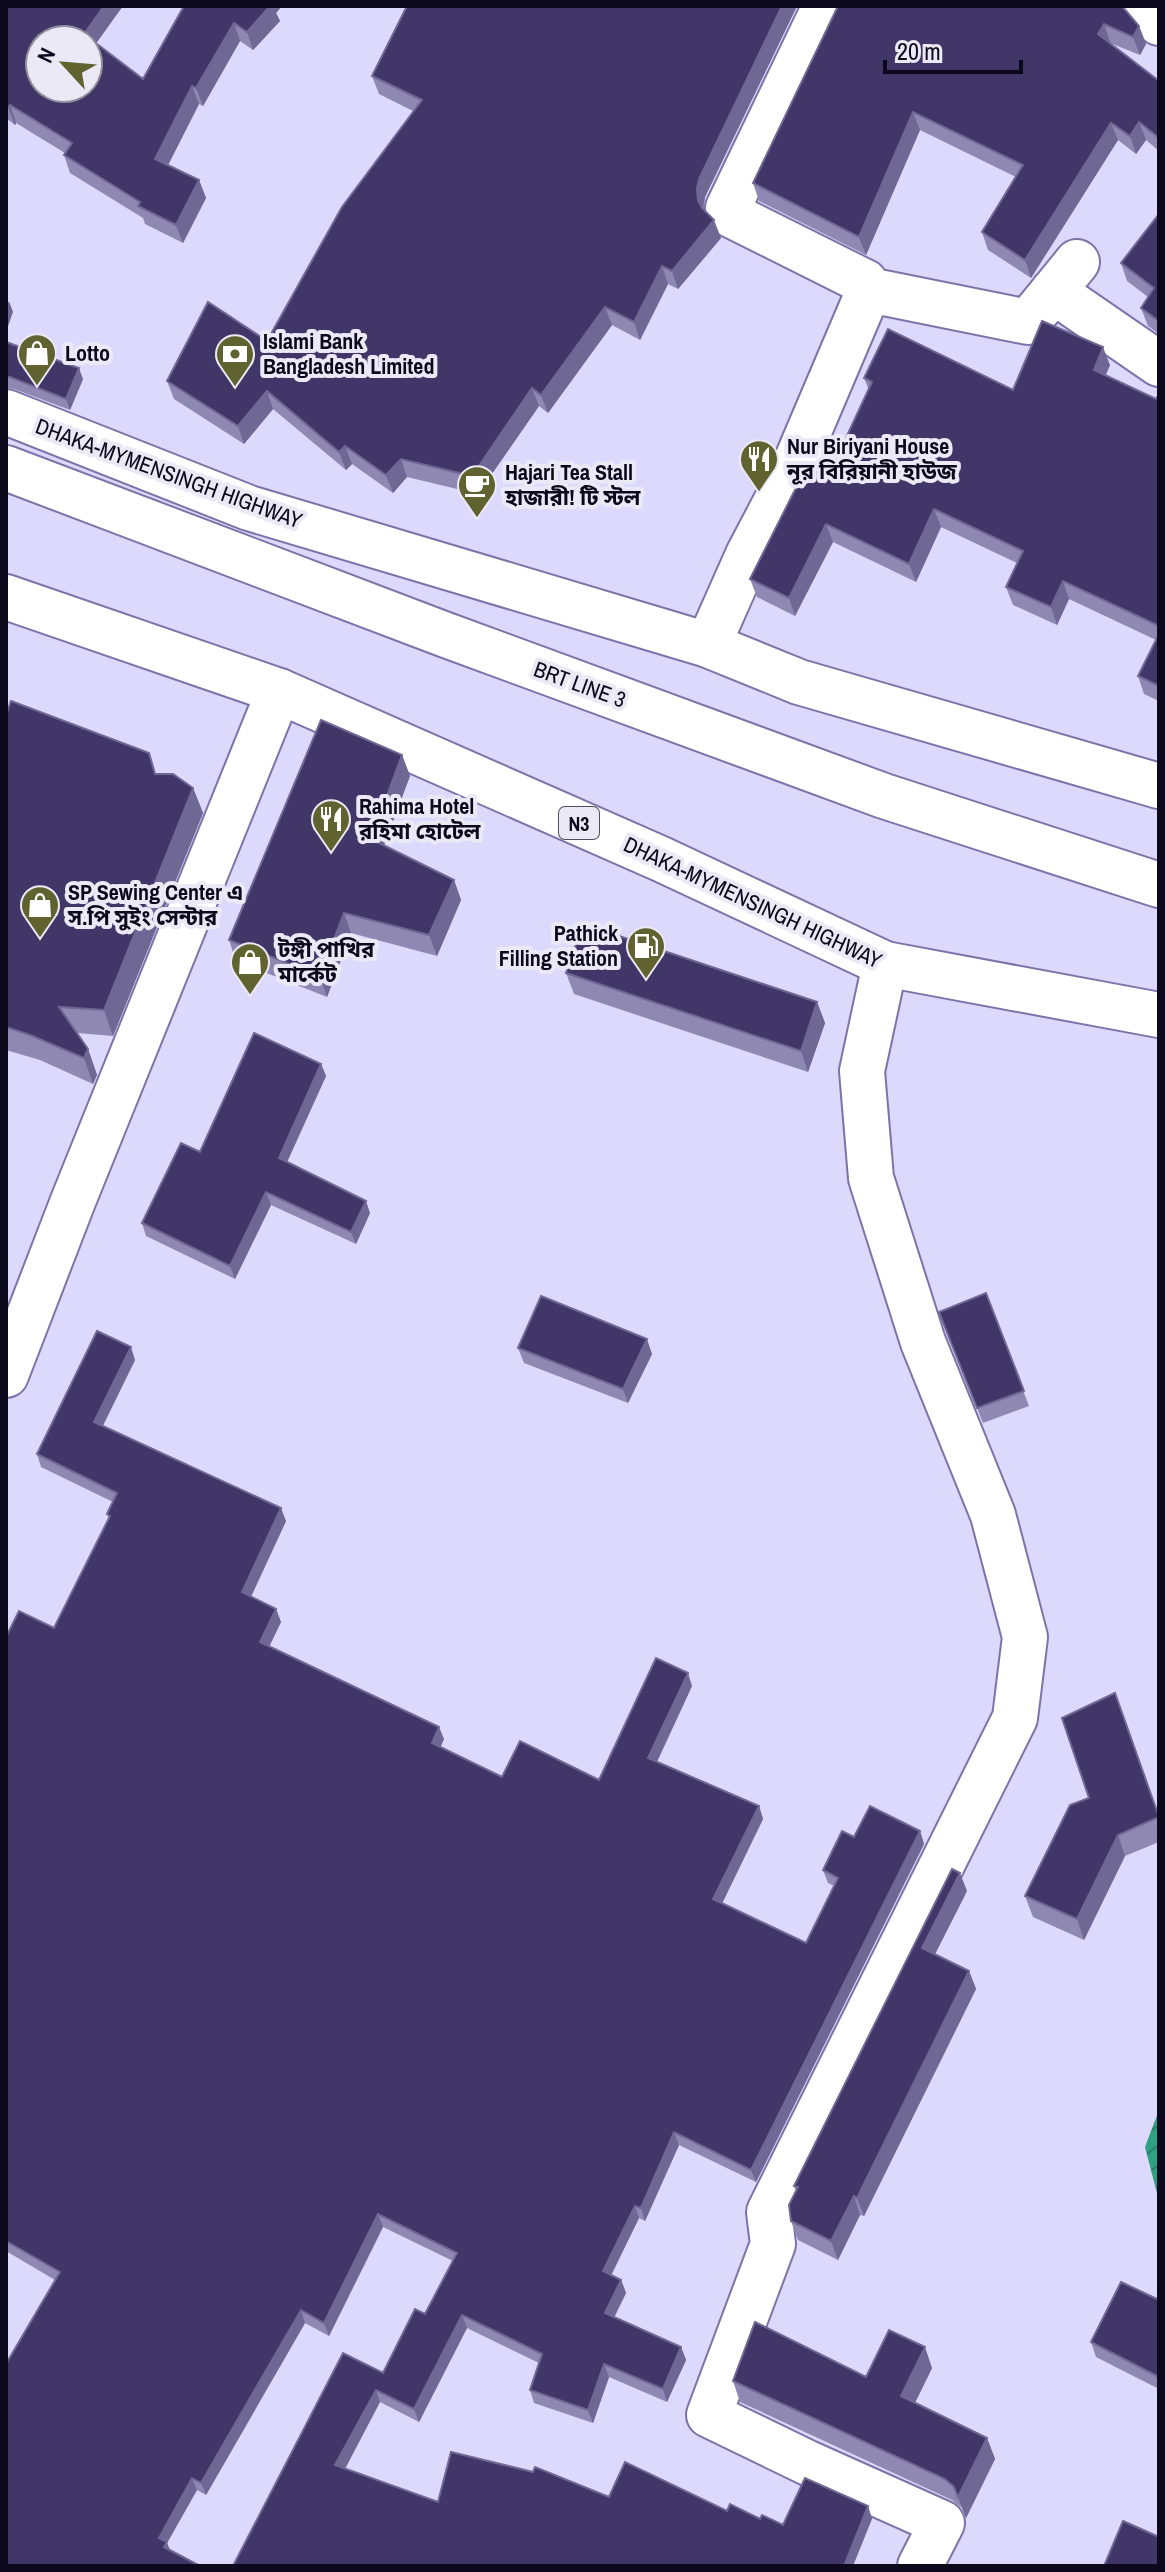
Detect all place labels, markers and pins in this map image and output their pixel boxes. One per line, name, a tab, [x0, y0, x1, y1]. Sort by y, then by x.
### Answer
place label: Islami Bank Bangladesh Limited	[263, 326, 434, 381]
shop icon: Lotto	[16, 332, 58, 387]
bank icon: Islami Bank Bangladesh Limited	[214, 333, 256, 388]
place label: Lotto	[65, 338, 110, 368]
place label: Nur Biriyani House নূর বিরিয়ানী হাউজ	[786, 431, 958, 486]
restaurant icon: Nur Biriyani House নূর বিরিয়ানী হাউজ	[738, 438, 780, 493]
place label: Hajari Tea Stall হাজারী! টি স্টল	[504, 457, 641, 512]
cafe icon: Hajari Tea Stall হাজারী! টি স্টল	[456, 464, 498, 519]
place label: Rahima Hotel রহিমা হোটেল	[358, 791, 481, 846]
restaurant icon: Rahima Hotel রহিমা হোটেল	[310, 798, 352, 853]
place label: SP Sewing Center এ স.পি সুইং সেন্টার	[67, 877, 243, 932]
shop icon: SP Sewing Center এ স.পি সুইং সেন্টার	[19, 884, 61, 939]
place label: Pathick Filling Station	[499, 918, 619, 973]
fuel station icon: Pathick Filling Station	[625, 925, 667, 980]
place label: টঙ্গী পাখির মার্কেট	[277, 934, 375, 989]
shop icon: টঙ্গী পাখির মার্কেট	[229, 941, 271, 996]

